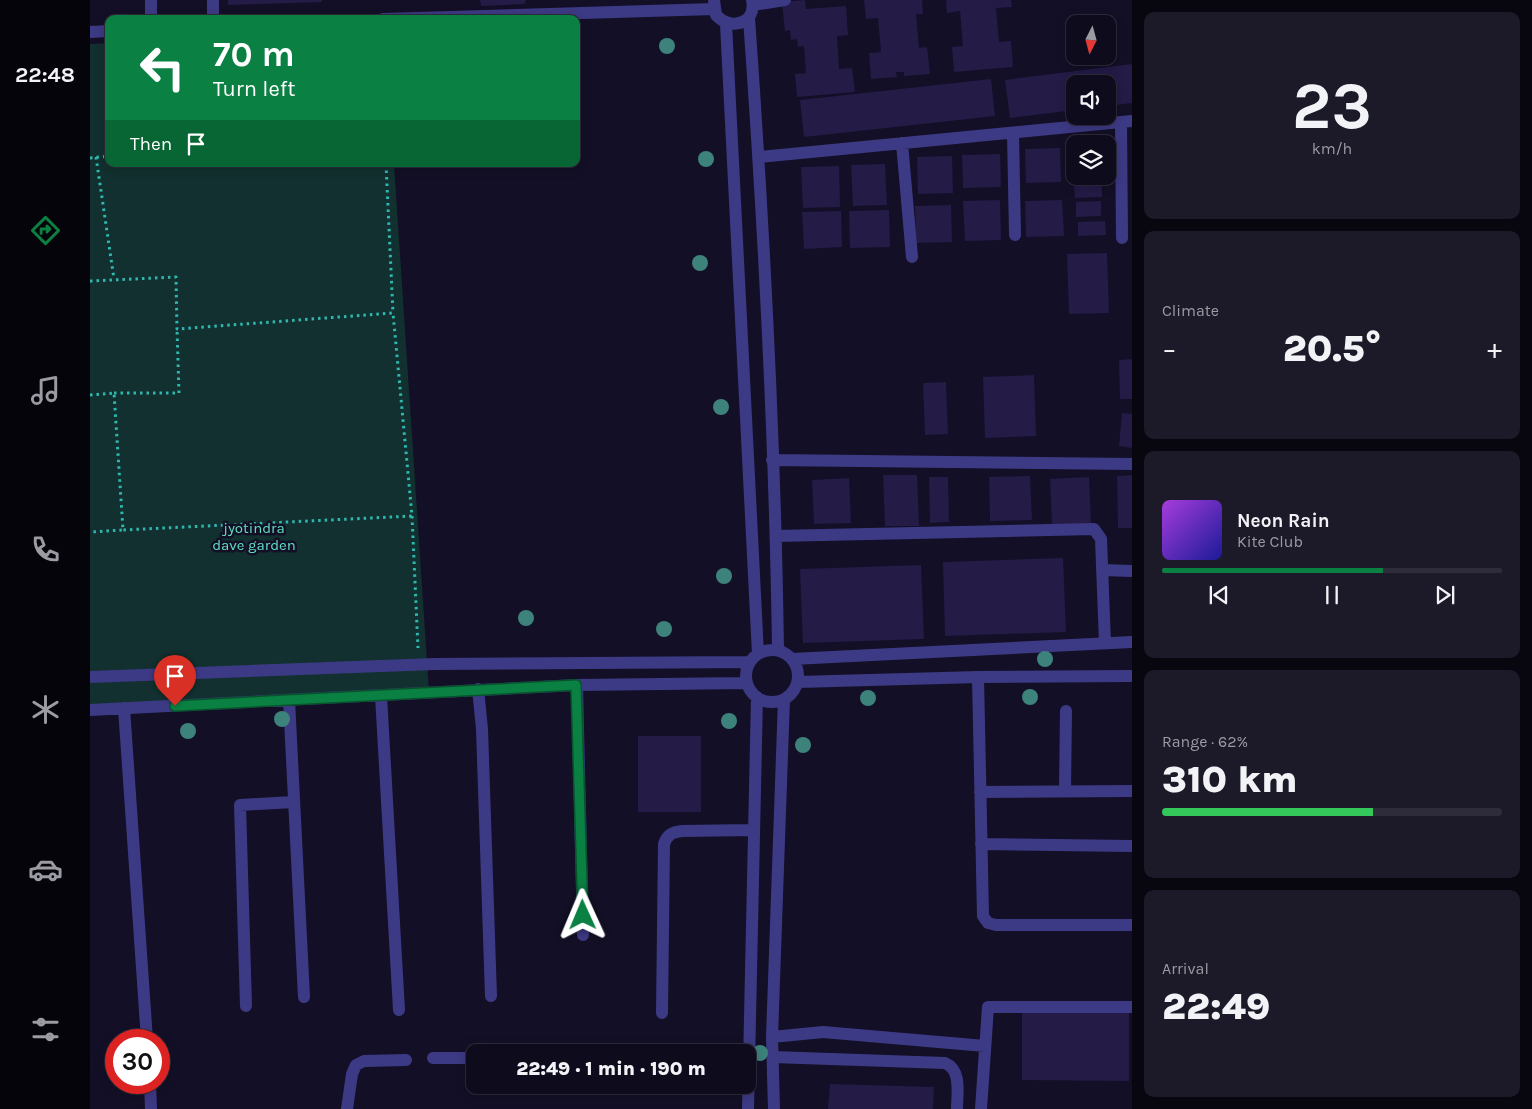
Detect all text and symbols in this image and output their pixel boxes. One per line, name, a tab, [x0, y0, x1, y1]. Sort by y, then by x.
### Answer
north arrow	[1066, 15, 1116, 65]
map controls	[1066, 15, 1116, 185]
text: 70 m	[213, 34, 295, 75]
icon: left	[130, 35, 195, 100]
text: 22:48	[15, 62, 75, 88]
text: 23	[1292, 68, 1372, 144]
button: sound	[1066, 75, 1116, 125]
text: Turn left	[213, 76, 296, 102]
icon: arrive	[182, 130, 210, 158]
text: Then	[130, 133, 172, 155]
button: layers	[1066, 135, 1116, 185]
text: km/h	[1312, 139, 1352, 158]
icon: directions	[28, 213, 63, 248]
text: Climate	[1162, 301, 1219, 320]
text: 20.5°	[1283, 326, 1381, 371]
text: −	[1162, 332, 1177, 365]
text: +	[1487, 332, 1502, 365]
icon: music	[28, 373, 63, 408]
text: Neon Rain	[1237, 510, 1330, 532]
park label: jyotindra dave garden	[212, 519, 296, 554]
icon: phone	[28, 532, 63, 567]
text: Kite Club	[1237, 532, 1303, 551]
icon: previous	[1205, 581, 1233, 609]
icon: pause	[1318, 581, 1346, 609]
icon: next	[1431, 581, 1459, 609]
pin	[154, 655, 196, 706]
icon: arrive	[161, 662, 189, 690]
icon: climate	[28, 692, 63, 727]
text: Range · 62%	[1162, 732, 1248, 751]
text: 310 km	[1162, 757, 1298, 802]
icon: car	[28, 852, 63, 887]
position arrow	[556, 888, 608, 940]
text: Arrival	[1162, 959, 1209, 978]
text: 22:49	[1162, 984, 1270, 1029]
icon: filters	[28, 1012, 63, 1047]
speed limit sign: 30	[105, 1029, 170, 1094]
text: 22:49 · 1 min · 190 m	[516, 1058, 706, 1080]

